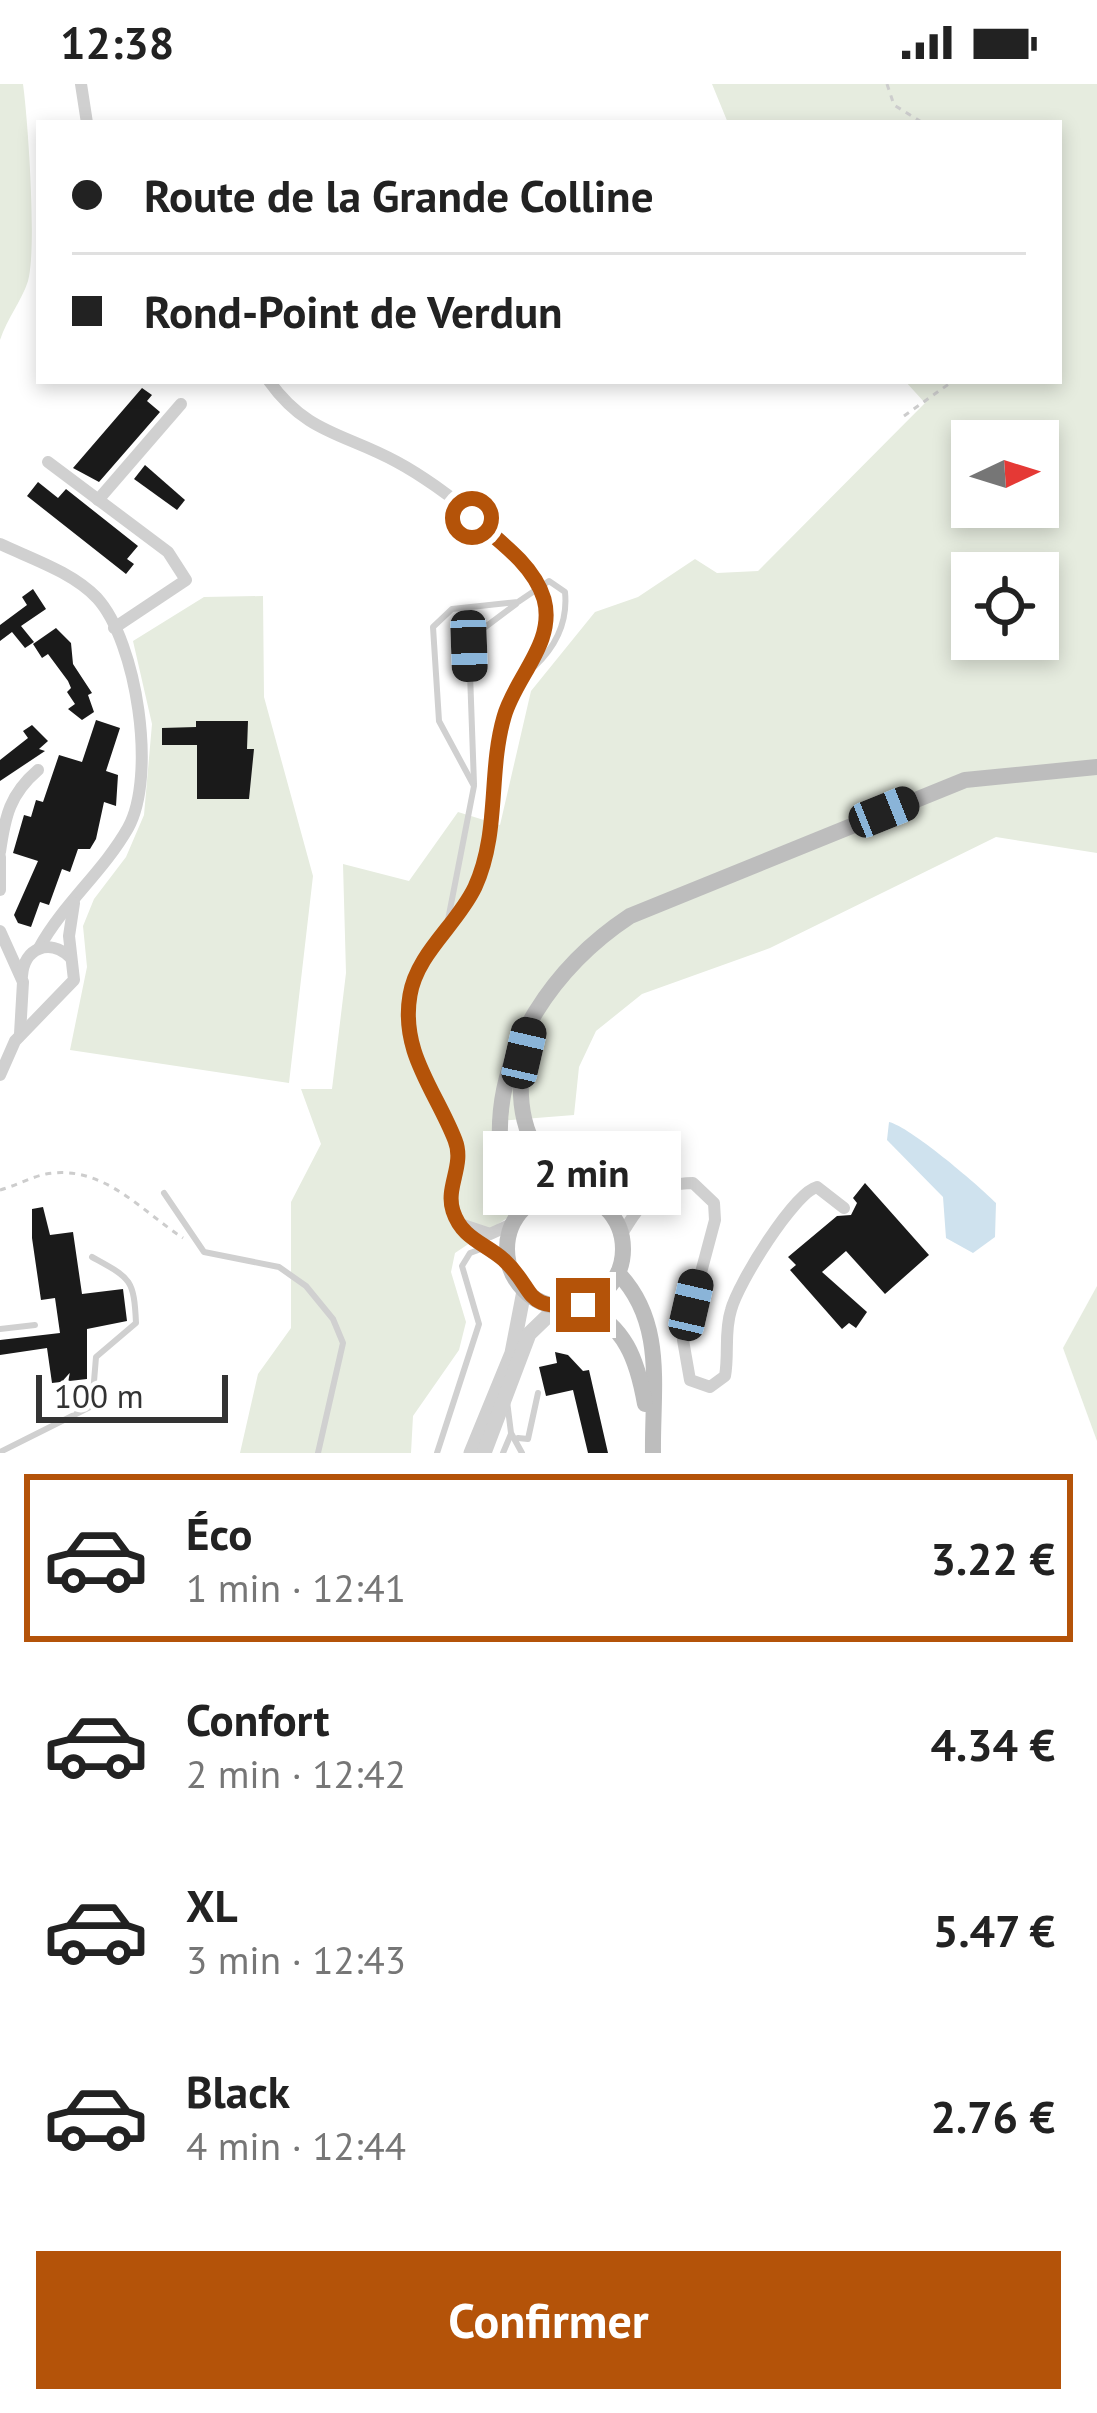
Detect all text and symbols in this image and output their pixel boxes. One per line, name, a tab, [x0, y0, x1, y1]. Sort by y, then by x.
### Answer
text: 12:38	[60, 13, 174, 71]
text: Route de la Grande Colline	[144, 166, 654, 224]
text: Rond-Point de Verdun	[144, 282, 563, 340]
north arrow	[951, 420, 1059, 528]
map controls	[951, 420, 1059, 660]
route start	[445, 491, 499, 545]
button: locate	[951, 552, 1059, 660]
car	[450, 609, 488, 683]
car	[844, 782, 924, 842]
car	[498, 1014, 550, 1092]
callout: 2 min	[484, 1131, 682, 1215]
text: 2 min	[534, 1147, 630, 1198]
car	[665, 1266, 717, 1344]
route end	[556, 1278, 610, 1332]
scale bar	[36, 1369, 228, 1422]
text: 100 m	[54, 1374, 144, 1417]
icon: car	[42, 1504, 150, 1612]
text: Éco	[186, 1504, 252, 1562]
text: 3.22 €	[930, 1529, 1055, 1587]
text: 1 min · 12:41	[186, 1562, 406, 1613]
icon: car	[42, 1690, 150, 1798]
text: Confort	[186, 1690, 329, 1748]
text: 4.34 €	[930, 1715, 1055, 1773]
text: 2 min · 12:42	[186, 1748, 406, 1799]
icon: car	[42, 1876, 150, 1984]
text: XL	[186, 1876, 238, 1934]
text: 5.47 €	[933, 1901, 1055, 1959]
text: 3 min · 12:43	[186, 1934, 406, 1985]
icon: car	[42, 2062, 150, 2170]
text: Black	[186, 2062, 290, 2120]
text: 2.76 €	[930, 2087, 1055, 2145]
text: 4 min · 12:44	[186, 2120, 406, 2171]
button: Confirmer	[36, 2251, 1061, 2389]

